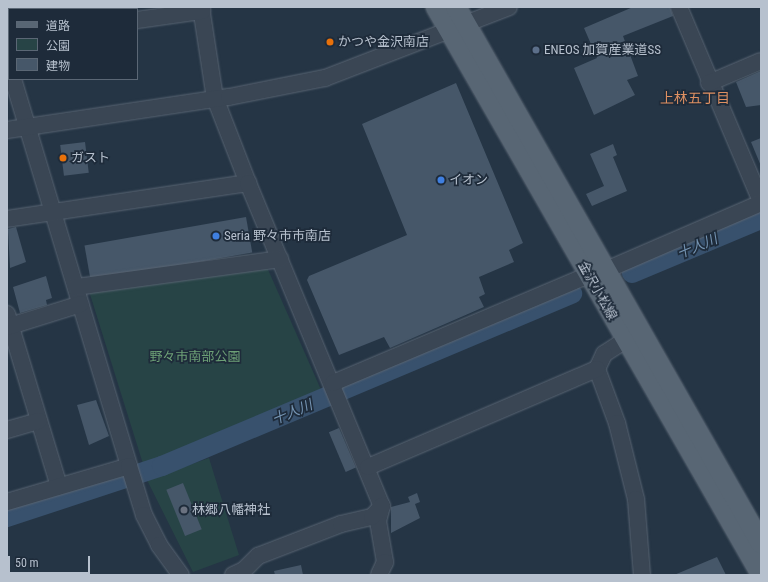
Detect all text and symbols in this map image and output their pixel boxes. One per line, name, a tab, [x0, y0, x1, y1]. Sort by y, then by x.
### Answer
legend	[8, 8, 138, 80]
text: 道路	[46, 19, 70, 33]
place label: かつや金沢南店	[338, 34, 429, 50]
marker: かつや金沢南店	[325, 37, 335, 47]
text: 公園	[46, 39, 70, 53]
place label: ENEOS 加賀産業道SS	[544, 42, 661, 58]
marker: ENEOS 加賀産業道SS	[531, 45, 541, 55]
text: 建物	[46, 59, 70, 73]
district label: 上林五丁目	[660, 90, 730, 106]
place label: ガスト	[71, 150, 110, 166]
marker: ガスト	[58, 153, 68, 163]
place label: イオン	[449, 172, 488, 188]
marker: イオン	[436, 175, 446, 185]
place label: Seria 野々市市南店	[224, 228, 331, 244]
water label: 十人川	[674, 230, 720, 262]
marker: Seria 野々市市南店	[211, 231, 221, 241]
street label: 金沢小松線	[574, 259, 620, 323]
park label: 野々市南部公園	[150, 349, 240, 365]
water label: 十人川	[269, 396, 315, 428]
place label: 林郷八幡神社	[192, 502, 270, 518]
marker: 林郷八幡神社	[179, 505, 189, 515]
scale bar	[10, 548, 92, 574]
text: 50 m	[15, 556, 39, 570]

